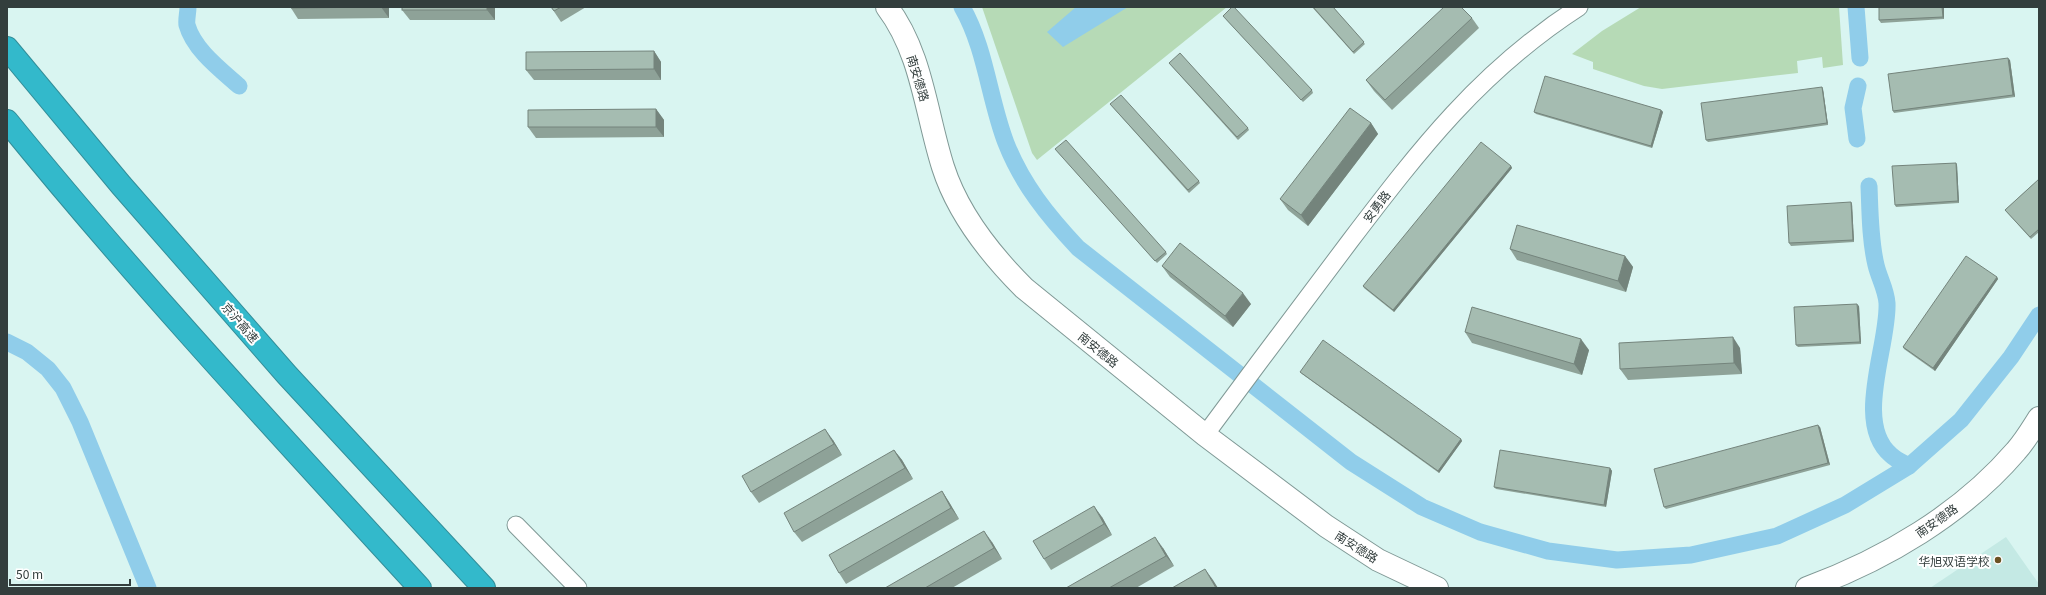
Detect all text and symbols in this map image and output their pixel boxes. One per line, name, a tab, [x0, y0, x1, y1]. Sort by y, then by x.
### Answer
street label: 南安德路	[904, 53, 934, 103]
street label: 安勇路	[1358, 187, 1394, 225]
street label: 京沪高速	[219, 298, 263, 346]
street label: 南安德路	[1075, 327, 1123, 371]
street label: 南安德路	[1911, 499, 1961, 541]
street label: 南安德路	[1332, 526, 1382, 566]
place label: 华旭双语学校	[1918, 552, 1990, 569]
marker: 华旭双语学校	[1993, 555, 2003, 565]
scale bar	[10, 561, 130, 587]
text: 50 m	[16, 565, 43, 582]

